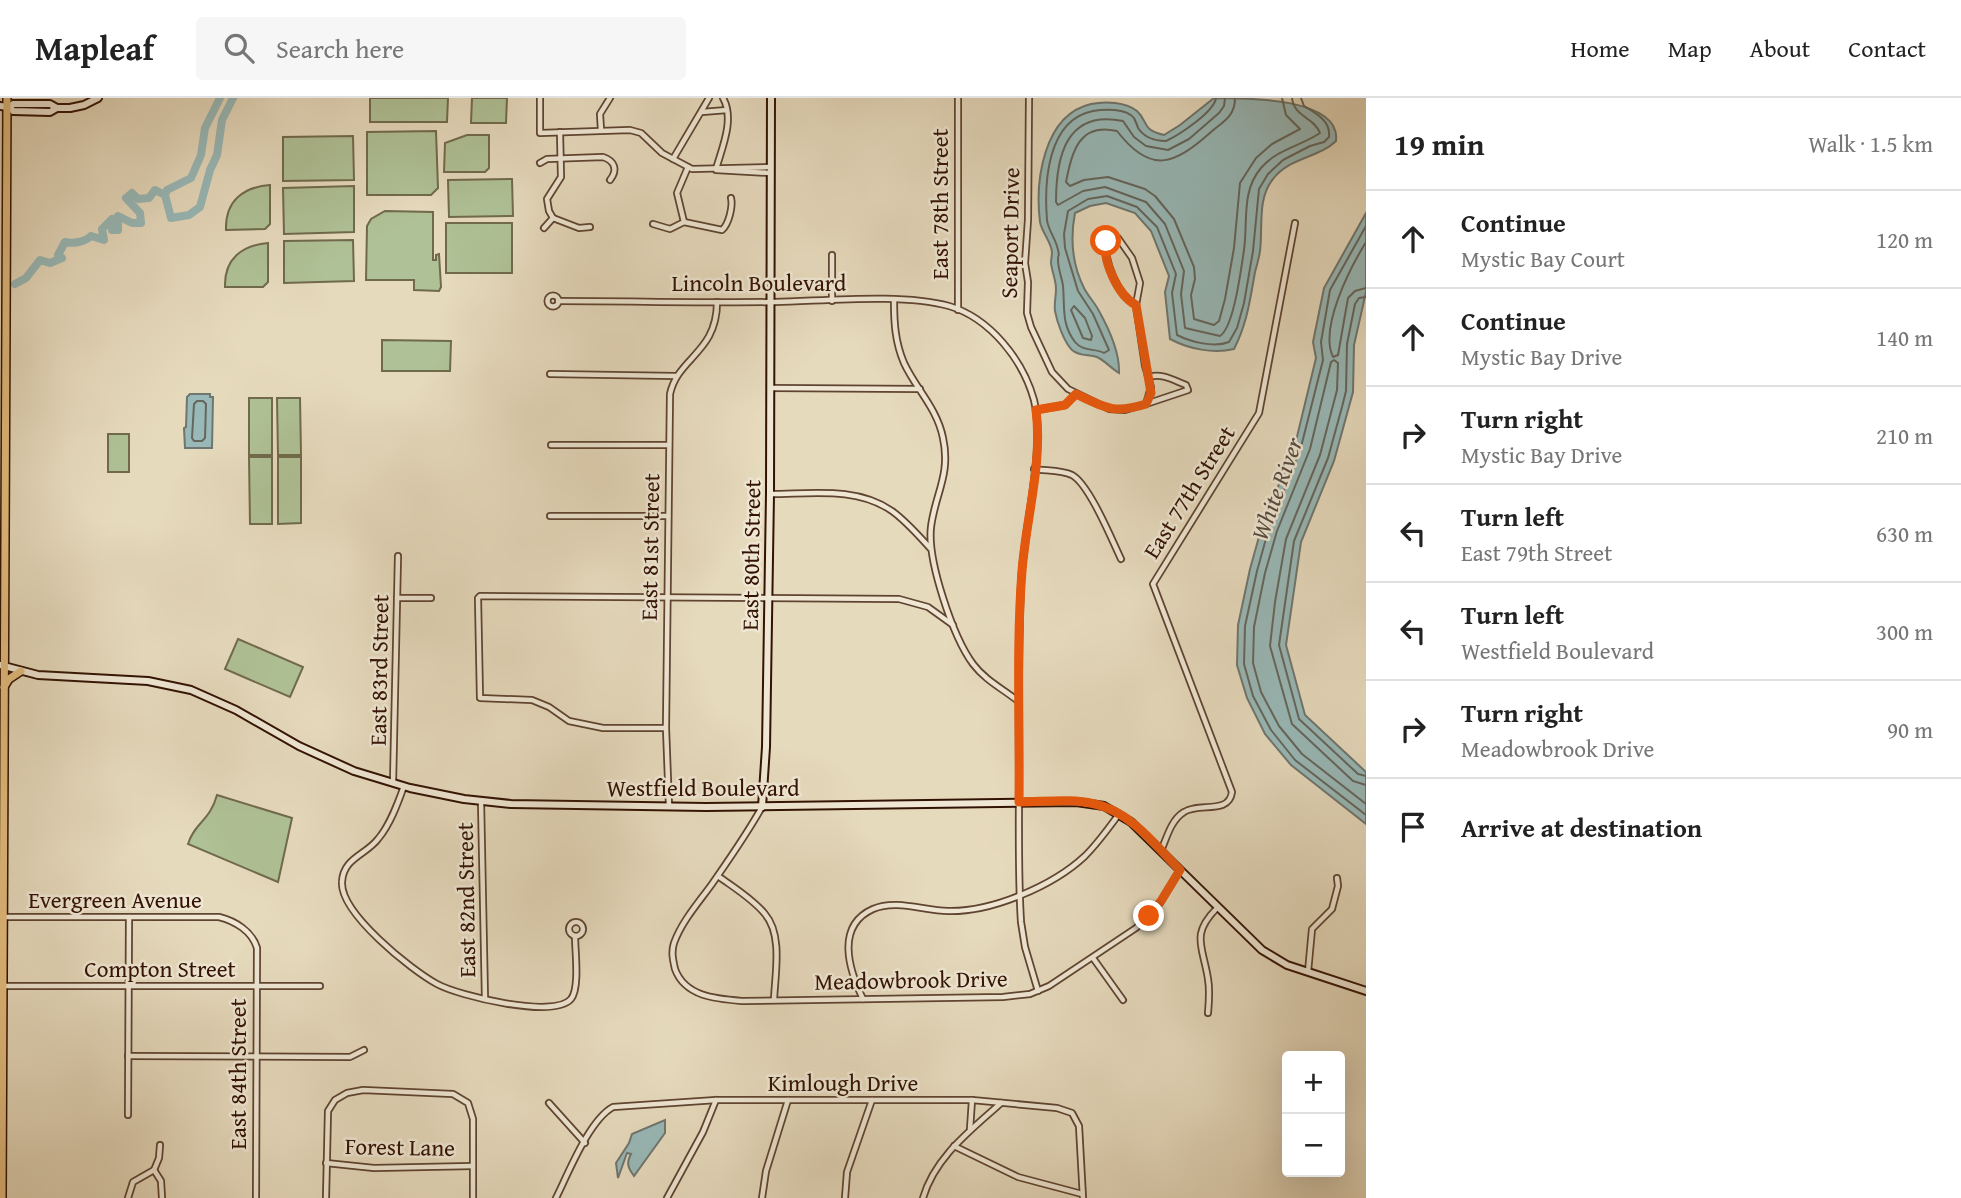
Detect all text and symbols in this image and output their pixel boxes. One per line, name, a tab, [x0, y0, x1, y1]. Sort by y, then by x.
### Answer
search box	[196, 17, 686, 80]
text: Mapleaf	[35, 24, 154, 72]
icon: search	[220, 29, 258, 67]
text: Search here	[276, 29, 404, 68]
text: Home	[1571, 31, 1630, 66]
text: Map	[1668, 31, 1712, 66]
text: About	[1750, 31, 1810, 66]
text: Contact	[1848, 31, 1926, 66]
text: 19 min	[1394, 122, 1484, 166]
text: Walk · 1.5 km	[1808, 127, 1933, 160]
street label: East 78th Street	[923, 128, 956, 280]
street label: Seaport Drive	[992, 167, 1027, 299]
text: Continue	[1461, 203, 1566, 242]
icon: ahead	[1394, 220, 1432, 258]
text: 120 m	[1876, 223, 1933, 256]
route start	[1090, 225, 1121, 256]
text: Mystic Bay Court	[1461, 242, 1625, 275]
street label: Lincoln Boulevard	[672, 266, 847, 299]
text: Continue	[1461, 301, 1566, 340]
icon: ahead	[1394, 318, 1432, 356]
text: 140 m	[1876, 321, 1933, 354]
text: Mystic Bay Drive	[1461, 340, 1622, 373]
text: Turn right	[1461, 399, 1583, 438]
icon: right	[1394, 416, 1432, 454]
street label: East 77th Street	[1135, 419, 1243, 565]
text: 210 m	[1876, 419, 1933, 452]
water label: White River	[1242, 431, 1312, 545]
text: Mystic Bay Drive	[1461, 438, 1622, 471]
street label: East 81st Street	[632, 473, 667, 621]
street label: East 80th Street	[733, 479, 768, 631]
text: Turn left	[1461, 497, 1564, 536]
icon: left	[1394, 514, 1432, 552]
text: 630 m	[1876, 517, 1933, 550]
text: East 79th Street	[1461, 536, 1612, 569]
street label: East 83rd Street	[361, 594, 396, 746]
text: Turn left	[1461, 595, 1564, 634]
icon: left	[1394, 612, 1432, 650]
text: 300 m	[1876, 615, 1933, 648]
text: Westfield Boulevard	[1461, 634, 1654, 667]
text: Turn right	[1461, 693, 1583, 732]
icon: right	[1394, 710, 1432, 748]
text: 90 m	[1887, 713, 1933, 746]
text: Meadowbrook Drive	[1461, 732, 1654, 765]
street label: Westfield Boulevard	[607, 771, 800, 804]
icon: arrive	[1394, 808, 1432, 846]
text: Arrive at destination	[1461, 808, 1702, 847]
street label: East 82nd Street	[448, 822, 483, 978]
street label: Evergreen Avenue	[28, 883, 202, 916]
route end	[1133, 900, 1164, 931]
street label: Compton Street	[84, 952, 236, 985]
street label: Meadowbrook Drive	[814, 961, 1008, 998]
street label: East 84th Street	[221, 998, 254, 1150]
map controls	[1282, 1051, 1345, 1177]
button: +	[1282, 1051, 1345, 1114]
street label: Kimlough Drive	[768, 1066, 918, 1099]
button: −	[1282, 1114, 1345, 1177]
street label: Forest Lane	[345, 1129, 455, 1164]

